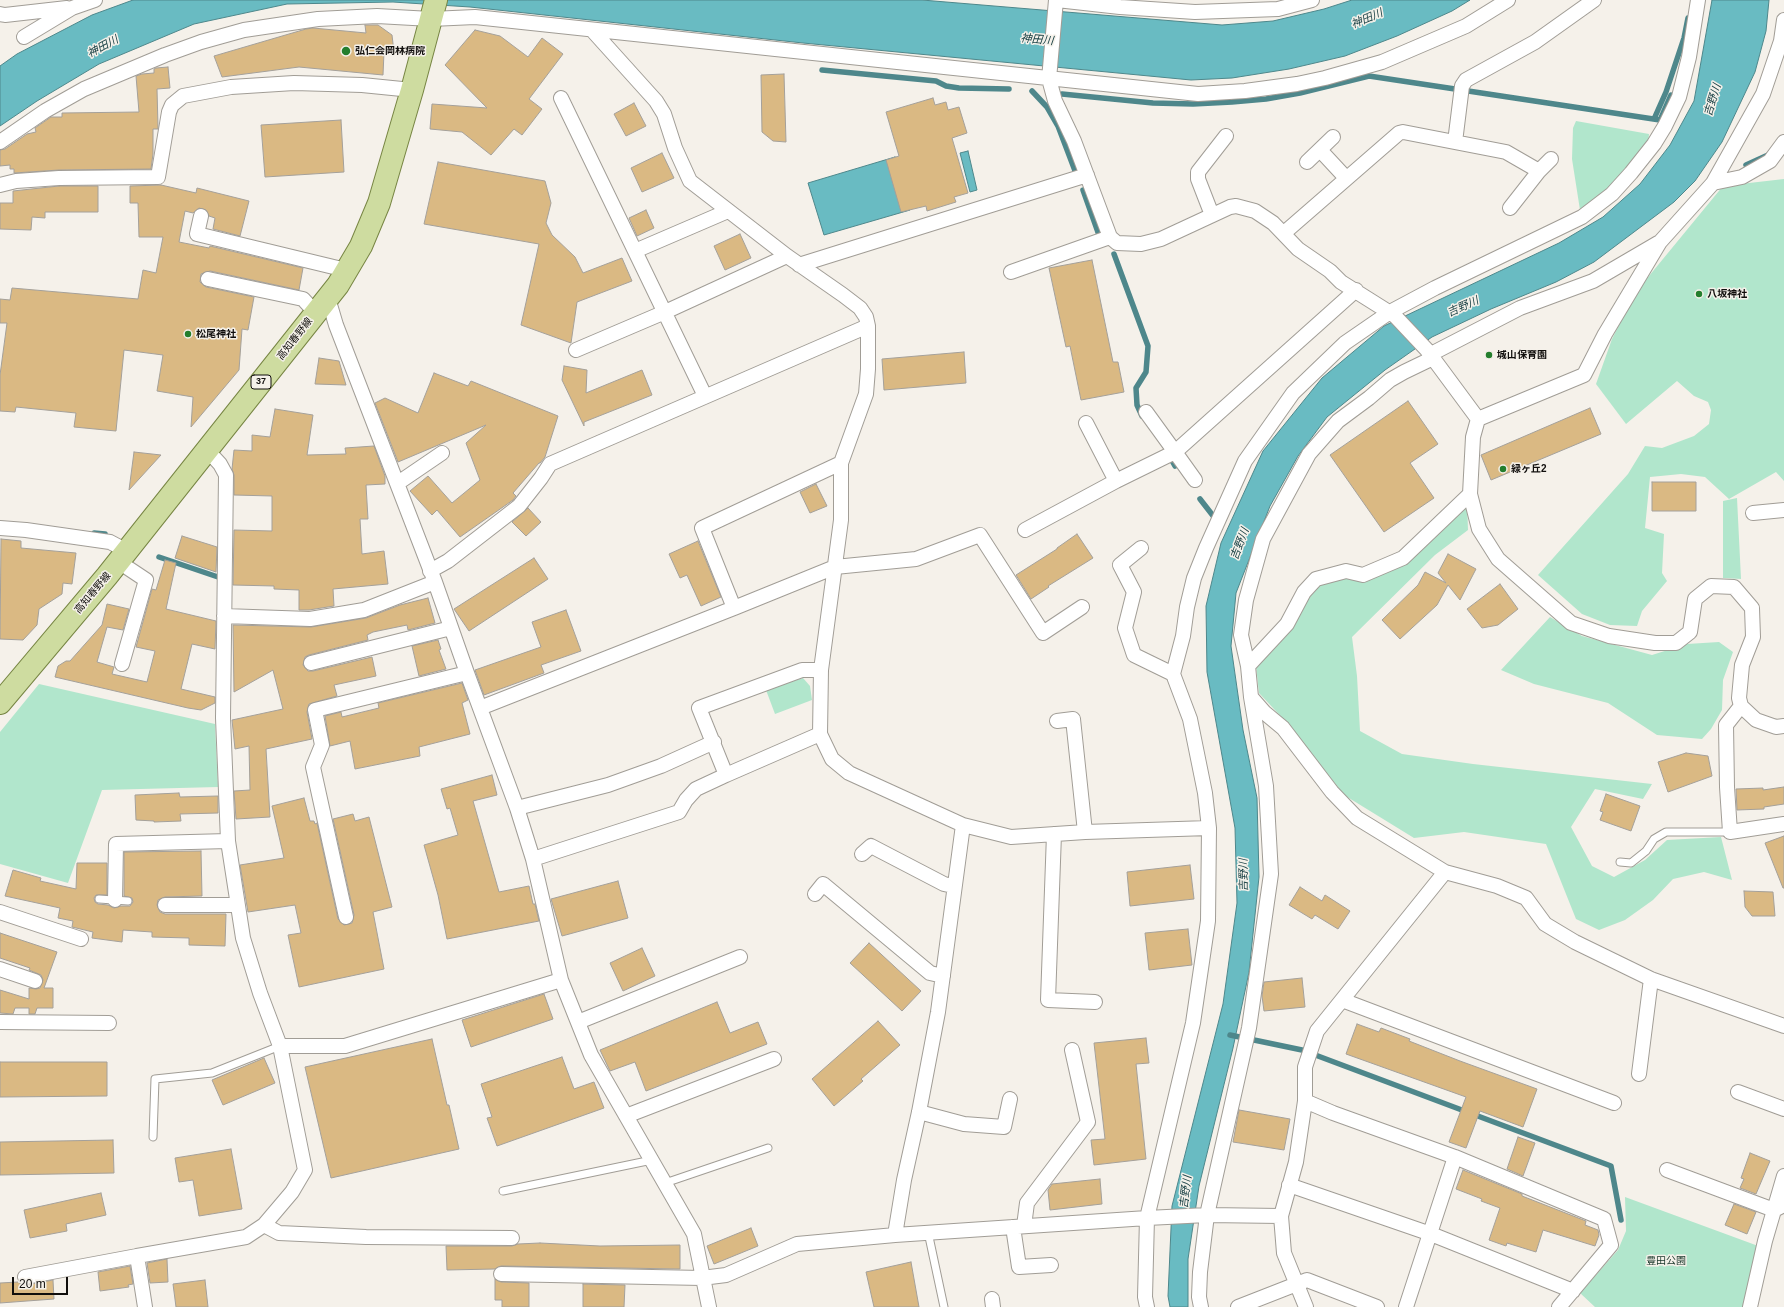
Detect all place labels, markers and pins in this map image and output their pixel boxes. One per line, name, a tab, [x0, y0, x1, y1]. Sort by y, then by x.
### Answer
marker: 弘仁会岡林病院	[340, 45, 352, 57]
place label: 弘仁会岡林病院	[355, 45, 425, 57]
place label: 八坂神社	[1707, 288, 1747, 300]
marker: 八坂神社	[1694, 289, 1704, 299]
place label: 松尾神社	[196, 328, 236, 340]
marker: 松尾神社	[183, 329, 193, 339]
place label: 城山保育園	[1497, 349, 1547, 361]
marker: 城山保育園	[1484, 350, 1494, 360]
place label: 緑ヶ丘2	[1511, 463, 1547, 475]
marker: 緑ヶ丘2	[1498, 464, 1508, 474]

